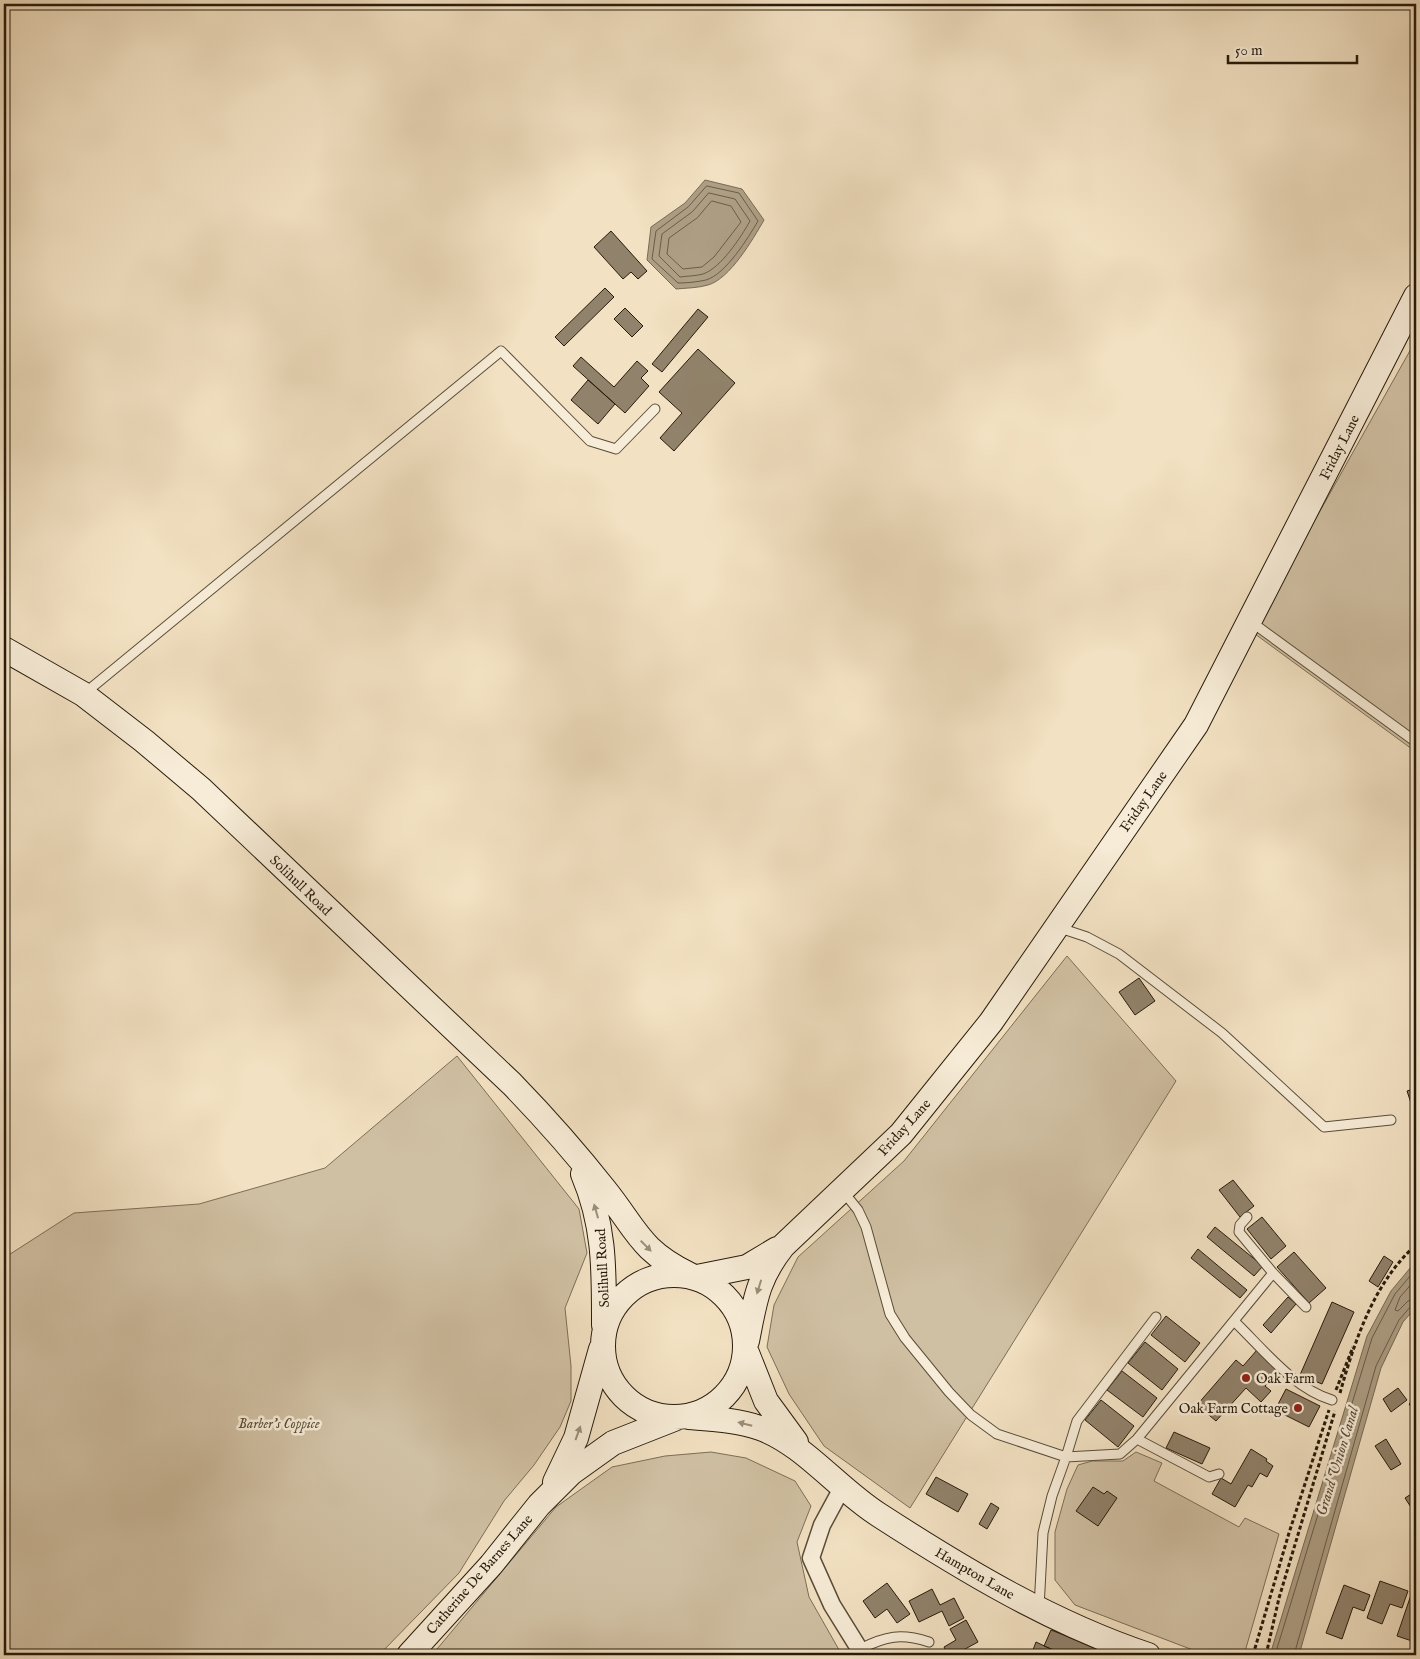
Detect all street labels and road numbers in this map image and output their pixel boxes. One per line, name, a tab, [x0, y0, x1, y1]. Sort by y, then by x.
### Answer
street label: Friday Lane	[1316, 411, 1364, 483]
street label: Friday Lane	[1116, 767, 1172, 836]
street label: Solihull Road	[266, 852, 335, 920]
street label: Friday Lane	[874, 1095, 935, 1160]
street label: Solihull Road	[592, 1227, 614, 1308]
street label: Catherine De Barnes Lane	[423, 1510, 537, 1638]
street label: Hampton Lane	[931, 1544, 1018, 1604]

